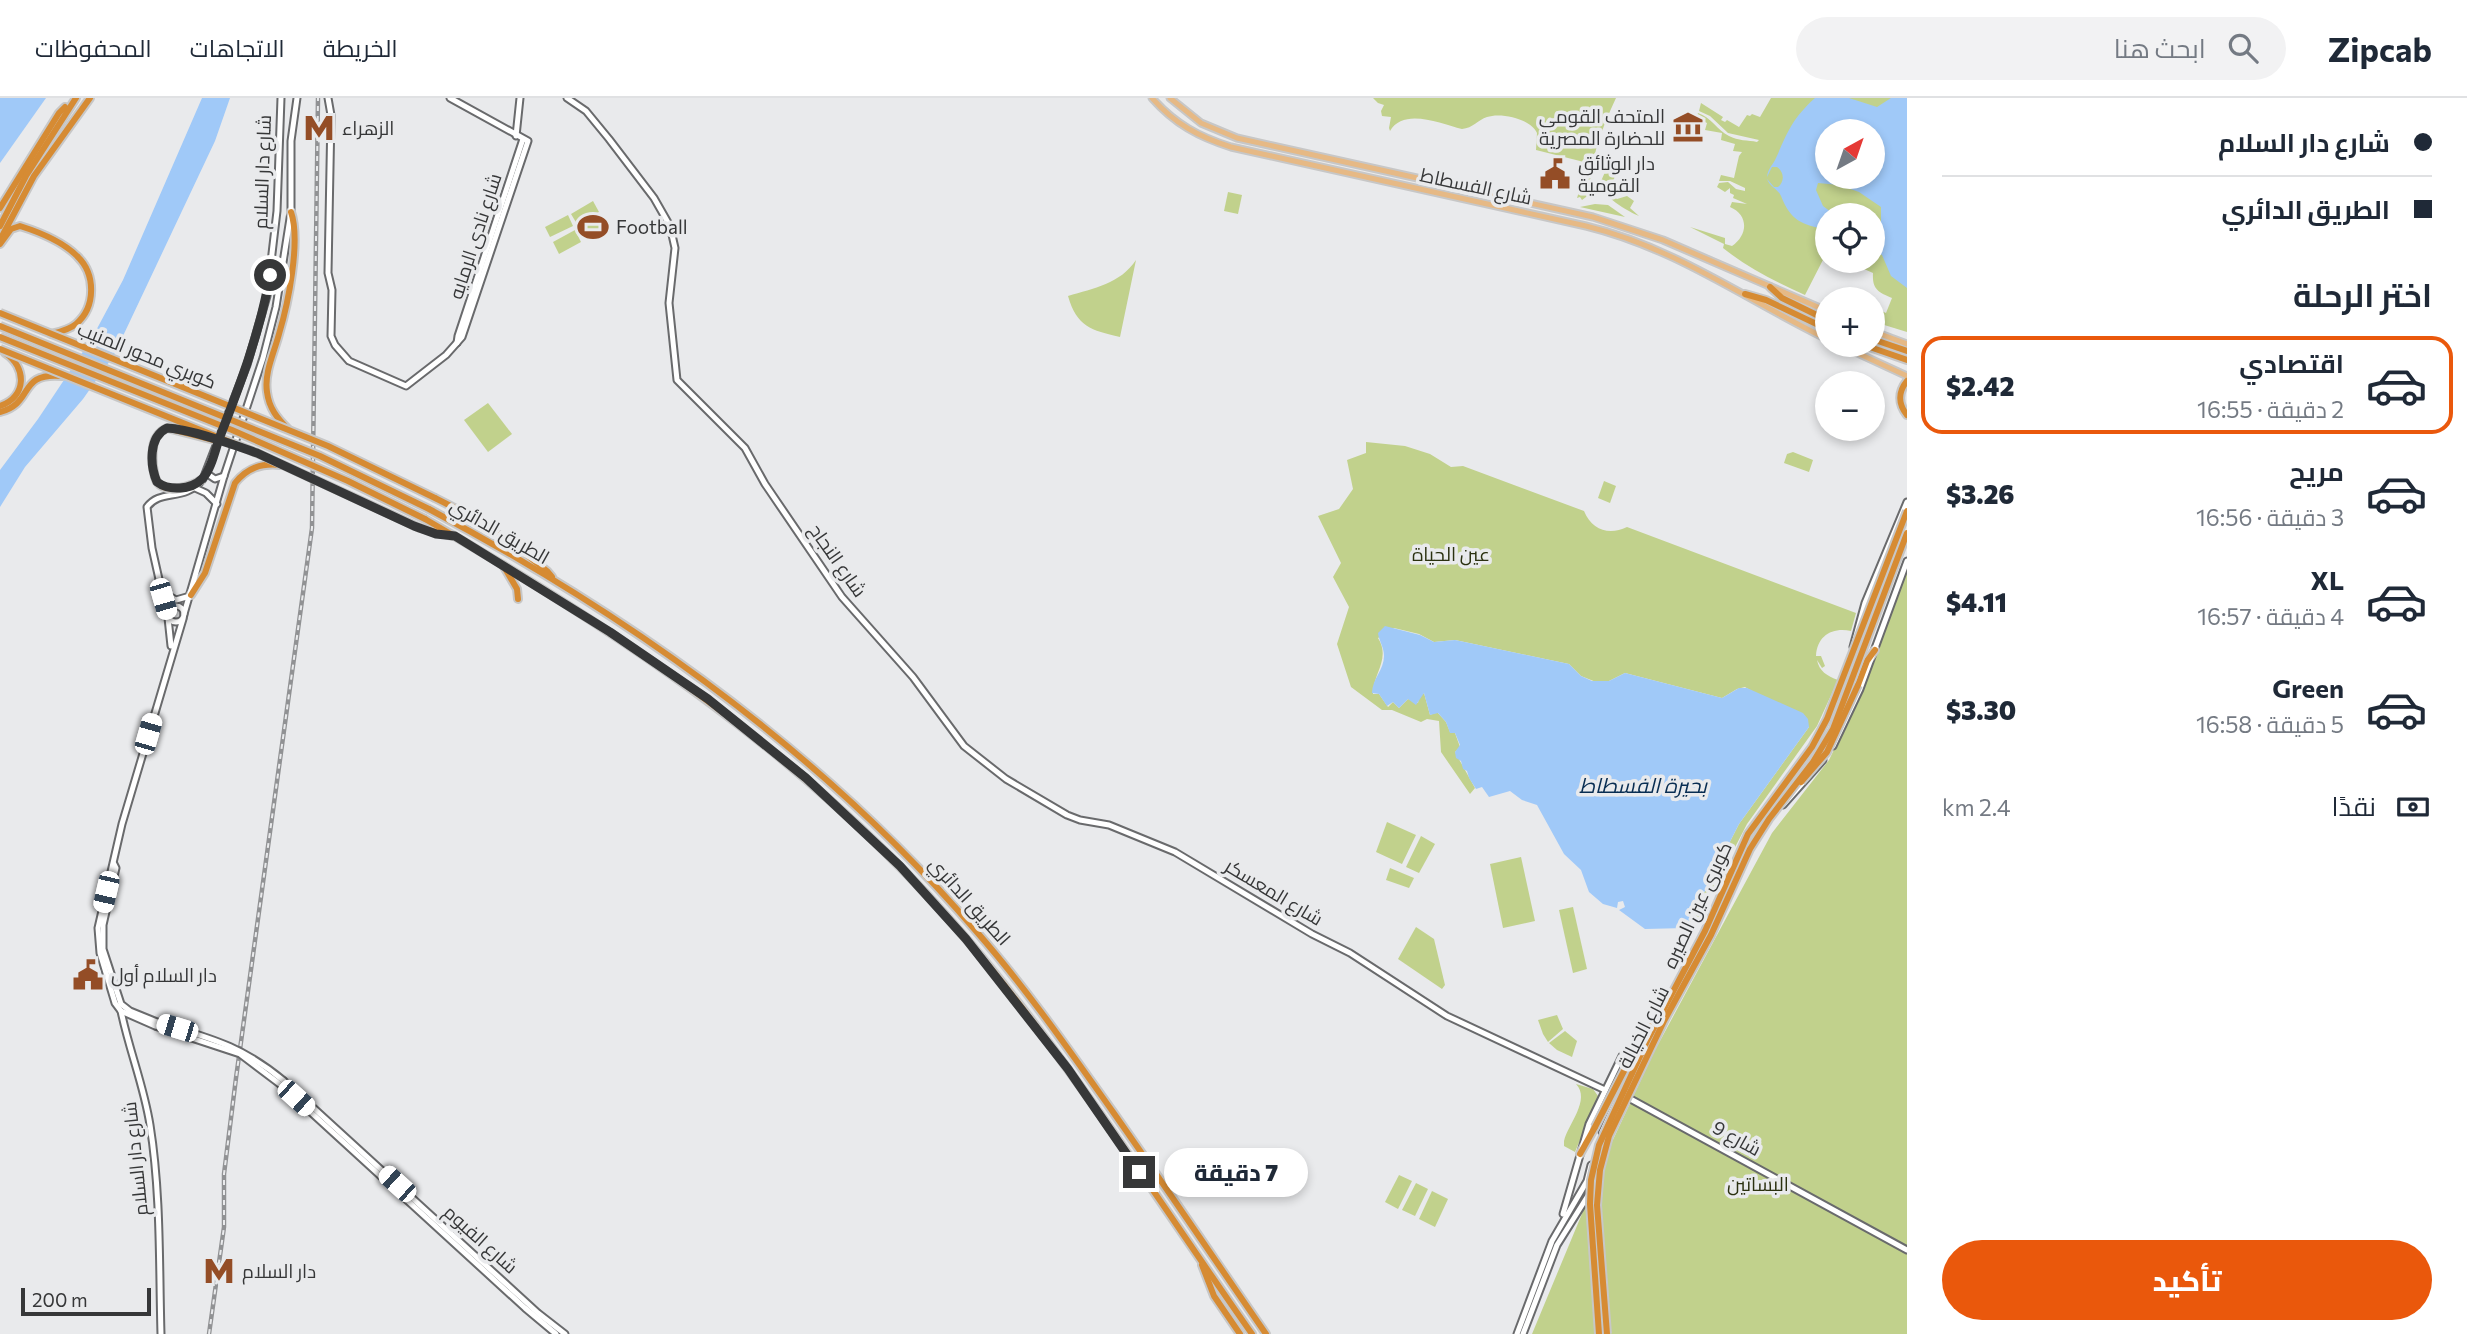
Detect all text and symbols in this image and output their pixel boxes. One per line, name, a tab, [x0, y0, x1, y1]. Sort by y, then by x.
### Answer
search box	[1796, 17, 2286, 80]
text: Zipcab	[2328, 28, 2432, 69]
icon: search	[2224, 29, 2262, 67]
text: ابحث هنا	[2114, 32, 2206, 63]
text: المحفوظات	[35, 33, 152, 62]
text: الاتجاهات	[190, 33, 285, 62]
text: الخريطة	[323, 33, 398, 62]
place label: المتحف القومى للحضارة المصرية	[1539, 104, 1665, 150]
museum icon: المتحف القومى للحضارة المصرية	[1671, 110, 1705, 144]
metro station icon: الزهراء	[302, 111, 336, 145]
street label: شارع دار السلام	[248, 114, 278, 230]
place label: الزهراء	[342, 116, 394, 140]
north arrow	[1815, 119, 1885, 189]
map controls	[1815, 119, 1885, 441]
text: شارع دار السلام	[2218, 126, 2390, 157]
place label: دار الوثائق القومية	[1578, 151, 1655, 197]
public building icon: دار الوثائق القومية	[1538, 157, 1572, 191]
street label: شارع الفسطاط	[1418, 162, 1534, 212]
street label: شارع نادى الرمايه	[443, 170, 509, 303]
text: الطريق الدائري	[2222, 193, 2390, 224]
button: locate	[1815, 203, 1885, 273]
sports icon: Football	[576, 210, 610, 244]
place label: Football	[616, 215, 688, 238]
route start	[254, 259, 286, 291]
text: اختر الرحلة	[2293, 274, 2432, 314]
button: +	[1815, 287, 1885, 357]
street label: كوبري محور المنيب	[73, 316, 220, 397]
text: اقتصادي	[2239, 347, 2344, 378]
icon: car	[2365, 354, 2428, 417]
text: $2.42	[1946, 370, 2014, 401]
button: −	[1815, 371, 1885, 441]
text: 2 دقيقة · 16:55	[2197, 395, 2344, 423]
text: مريح	[2289, 455, 2344, 486]
icon: car	[2365, 462, 2428, 525]
text: $3.26	[1946, 478, 2014, 509]
street label: الطريق الدائري	[444, 493, 554, 572]
text: 3 دقيقة · 16:56	[2196, 503, 2344, 531]
street label: شارع النجاح	[802, 519, 872, 603]
park label: عين الحياة	[1412, 542, 1490, 566]
text: XL	[2310, 564, 2344, 595]
icon: car	[2365, 570, 2428, 633]
car	[148, 576, 179, 622]
text: $4.11	[1946, 586, 2007, 617]
text: 4 دقيقة · 16:57	[2197, 602, 2344, 630]
text: Green	[2272, 672, 2344, 703]
icon: car	[2365, 678, 2428, 741]
text: $3.30	[1946, 694, 2016, 725]
text: 5 دقيقة · 16:58	[2196, 710, 2344, 738]
car	[133, 711, 164, 757]
water label: بحيرة الفسطاط	[1579, 772, 1708, 798]
icon: cash	[2394, 788, 2432, 826]
text: نقدًا	[2332, 790, 2376, 821]
text: 2.4 km	[1942, 793, 2011, 821]
street label: كوبرى عين الصيره	[1657, 838, 1737, 972]
street label: الطريق الدائري	[922, 852, 1016, 952]
street label: شارع المعسكر	[1219, 853, 1327, 932]
car	[92, 869, 121, 915]
public building icon: دار السلام أول	[71, 958, 105, 992]
place label: دار السلام أول	[111, 963, 217, 989]
street label: شارع الخيالة	[1612, 982, 1676, 1073]
car	[154, 1012, 201, 1044]
car	[274, 1076, 319, 1120]
street label: شارع دار السلام	[117, 1101, 155, 1217]
street label: شارع 9	[1707, 1115, 1766, 1163]
callout: 7 دقيقة	[1164, 1148, 1307, 1196]
route end	[1123, 1156, 1155, 1188]
text: 7 دقيقة	[1194, 1158, 1278, 1186]
car	[375, 1162, 420, 1206]
park label: البساتين	[1727, 1172, 1789, 1196]
street label: شارع الفيوم	[438, 1200, 523, 1280]
button: تأكيد	[1942, 1240, 2432, 1320]
metro station icon: دار السلام	[202, 1254, 236, 1288]
place label: دار السلام	[242, 1259, 316, 1285]
scale bar	[21, 1285, 150, 1317]
text: 200 m	[32, 1288, 88, 1311]

